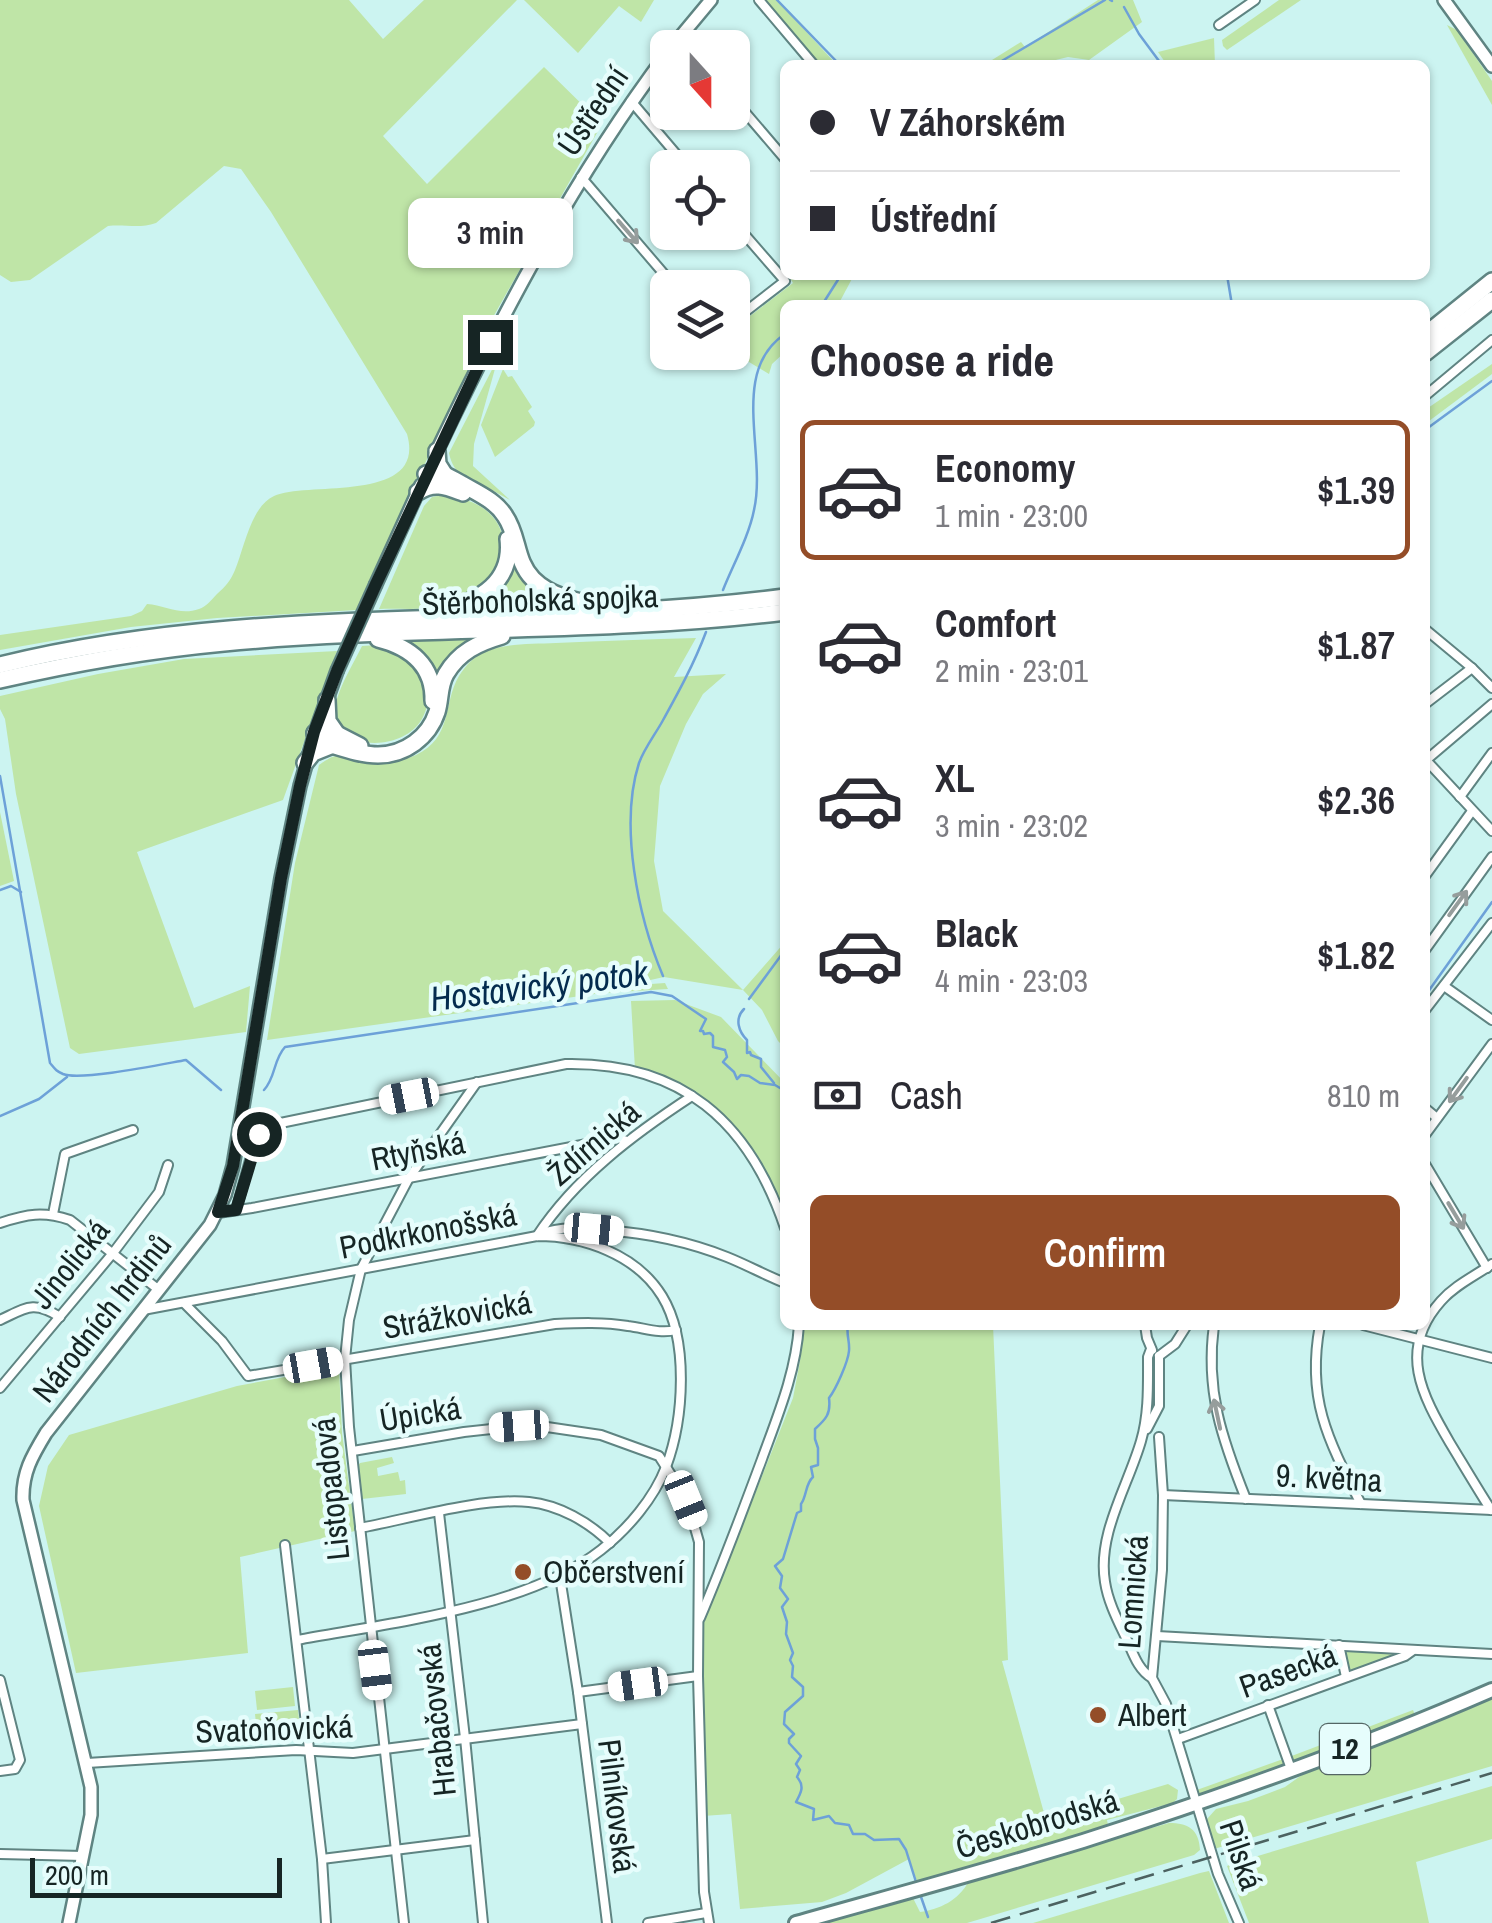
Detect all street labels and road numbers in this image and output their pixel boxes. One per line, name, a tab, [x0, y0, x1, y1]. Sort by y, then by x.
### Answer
street label: Ústřední	[547, 57, 639, 164]
street label: Štěrboholská spojka	[421, 574, 659, 625]
street label: Ždírnická	[538, 1090, 649, 1195]
street label: Rtyňská	[367, 1120, 469, 1181]
street label: Podkrkonošská	[336, 1192, 520, 1269]
street label: Jinolická	[20, 1210, 119, 1317]
street label: Národních hrdinů	[22, 1225, 181, 1411]
street label: Strážkovická	[379, 1280, 535, 1349]
street label: Úpická	[376, 1386, 464, 1441]
street label: Listopadová	[302, 1415, 359, 1562]
street label: 9. května	[1275, 1453, 1384, 1502]
street label: Lomnická	[1107, 1533, 1158, 1650]
street label: Pasecká	[1233, 1633, 1343, 1708]
street label: Hrabačovská	[407, 1641, 466, 1798]
street label: Svatoňovická	[195, 1704, 354, 1753]
road number: 12	[1320, 1724, 1370, 1774]
street label: Pilníkovská	[588, 1737, 647, 1876]
street label: Českobrodská	[950, 1778, 1124, 1869]
street label: Pilská	[1210, 1814, 1274, 1896]

